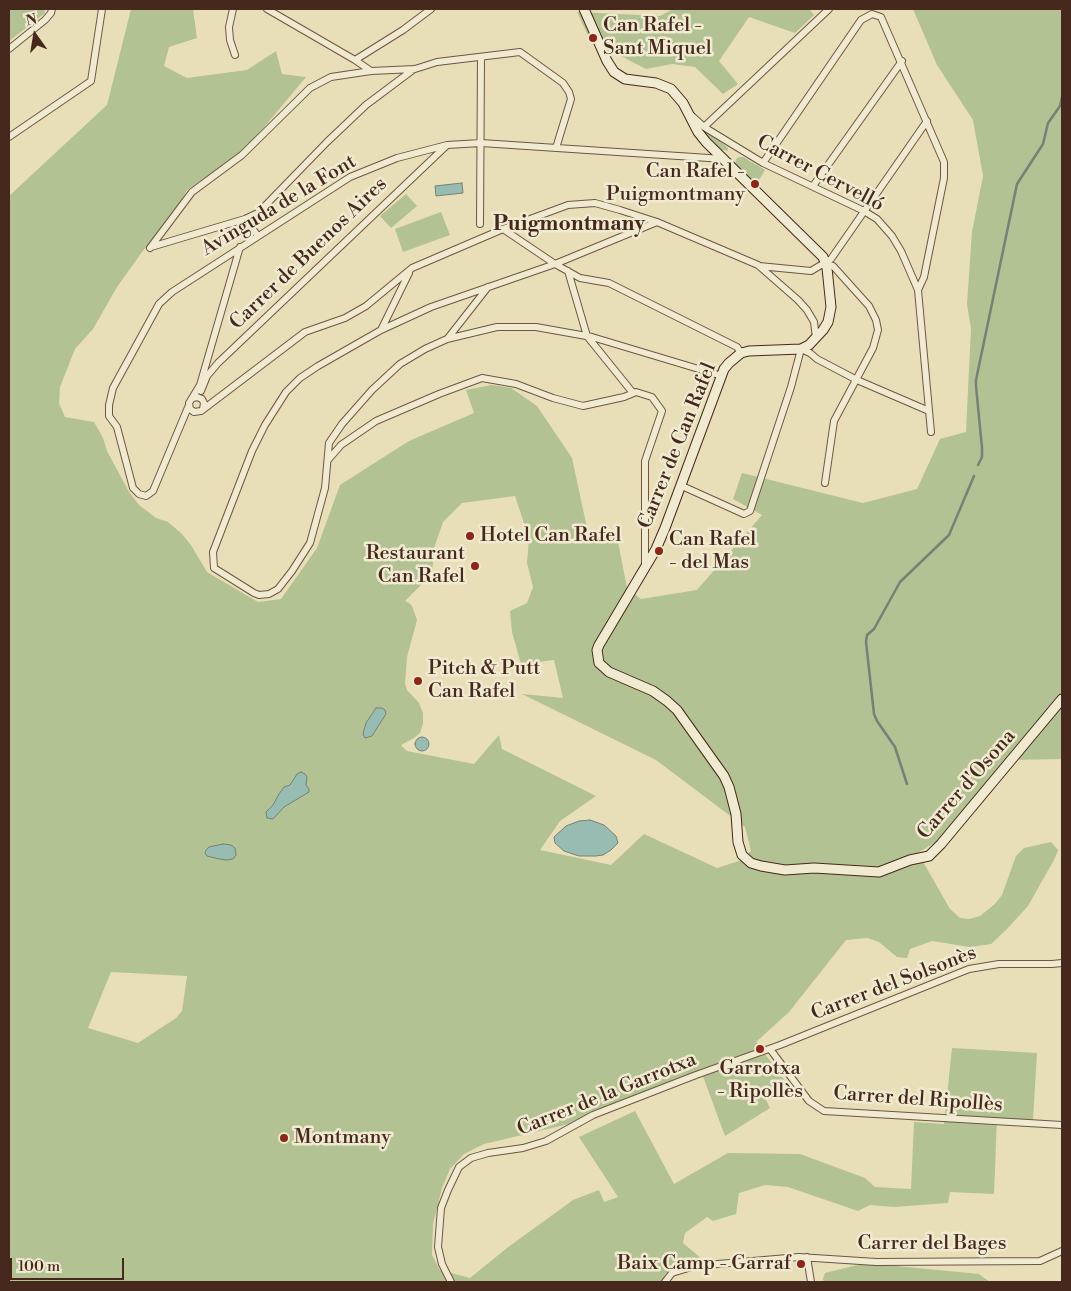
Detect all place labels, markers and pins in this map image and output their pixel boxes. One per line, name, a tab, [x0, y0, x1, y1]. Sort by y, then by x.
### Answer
place label: Can Rafel - Sant Miquel	[603, 14, 712, 61]
marker: Can Rafel - Sant Miquel	[587, 32, 599, 44]
place label: Can Rafel - Puigmontmany	[606, 160, 745, 207]
marker: Can Rafel - Puigmontmany	[749, 178, 761, 190]
place label: Hotel Can Rafel	[480, 524, 621, 548]
place label: Can Rafel - del Mas	[669, 528, 756, 575]
marker: Hotel Can Rafel	[464, 530, 476, 542]
place label: Restaurant Can Rafel	[366, 542, 465, 589]
marker: Can Rafel - del Mas	[653, 545, 665, 557]
marker: Restaurant Can Rafel	[469, 560, 481, 572]
place label: Pitch & Putt Can Rafel	[428, 657, 540, 704]
marker: Pitch & Putt Can Rafel	[412, 675, 424, 687]
marker: Garrotxa - Ripollès	[754, 1043, 766, 1055]
place label: Garrotxa - Ripollès	[717, 1057, 803, 1104]
place label: Montmany	[294, 1126, 391, 1150]
marker: Montmany	[278, 1132, 290, 1144]
place label: Baix Camp - Garraf	[617, 1252, 791, 1276]
marker: Baix Camp - Garraf	[795, 1258, 807, 1270]

